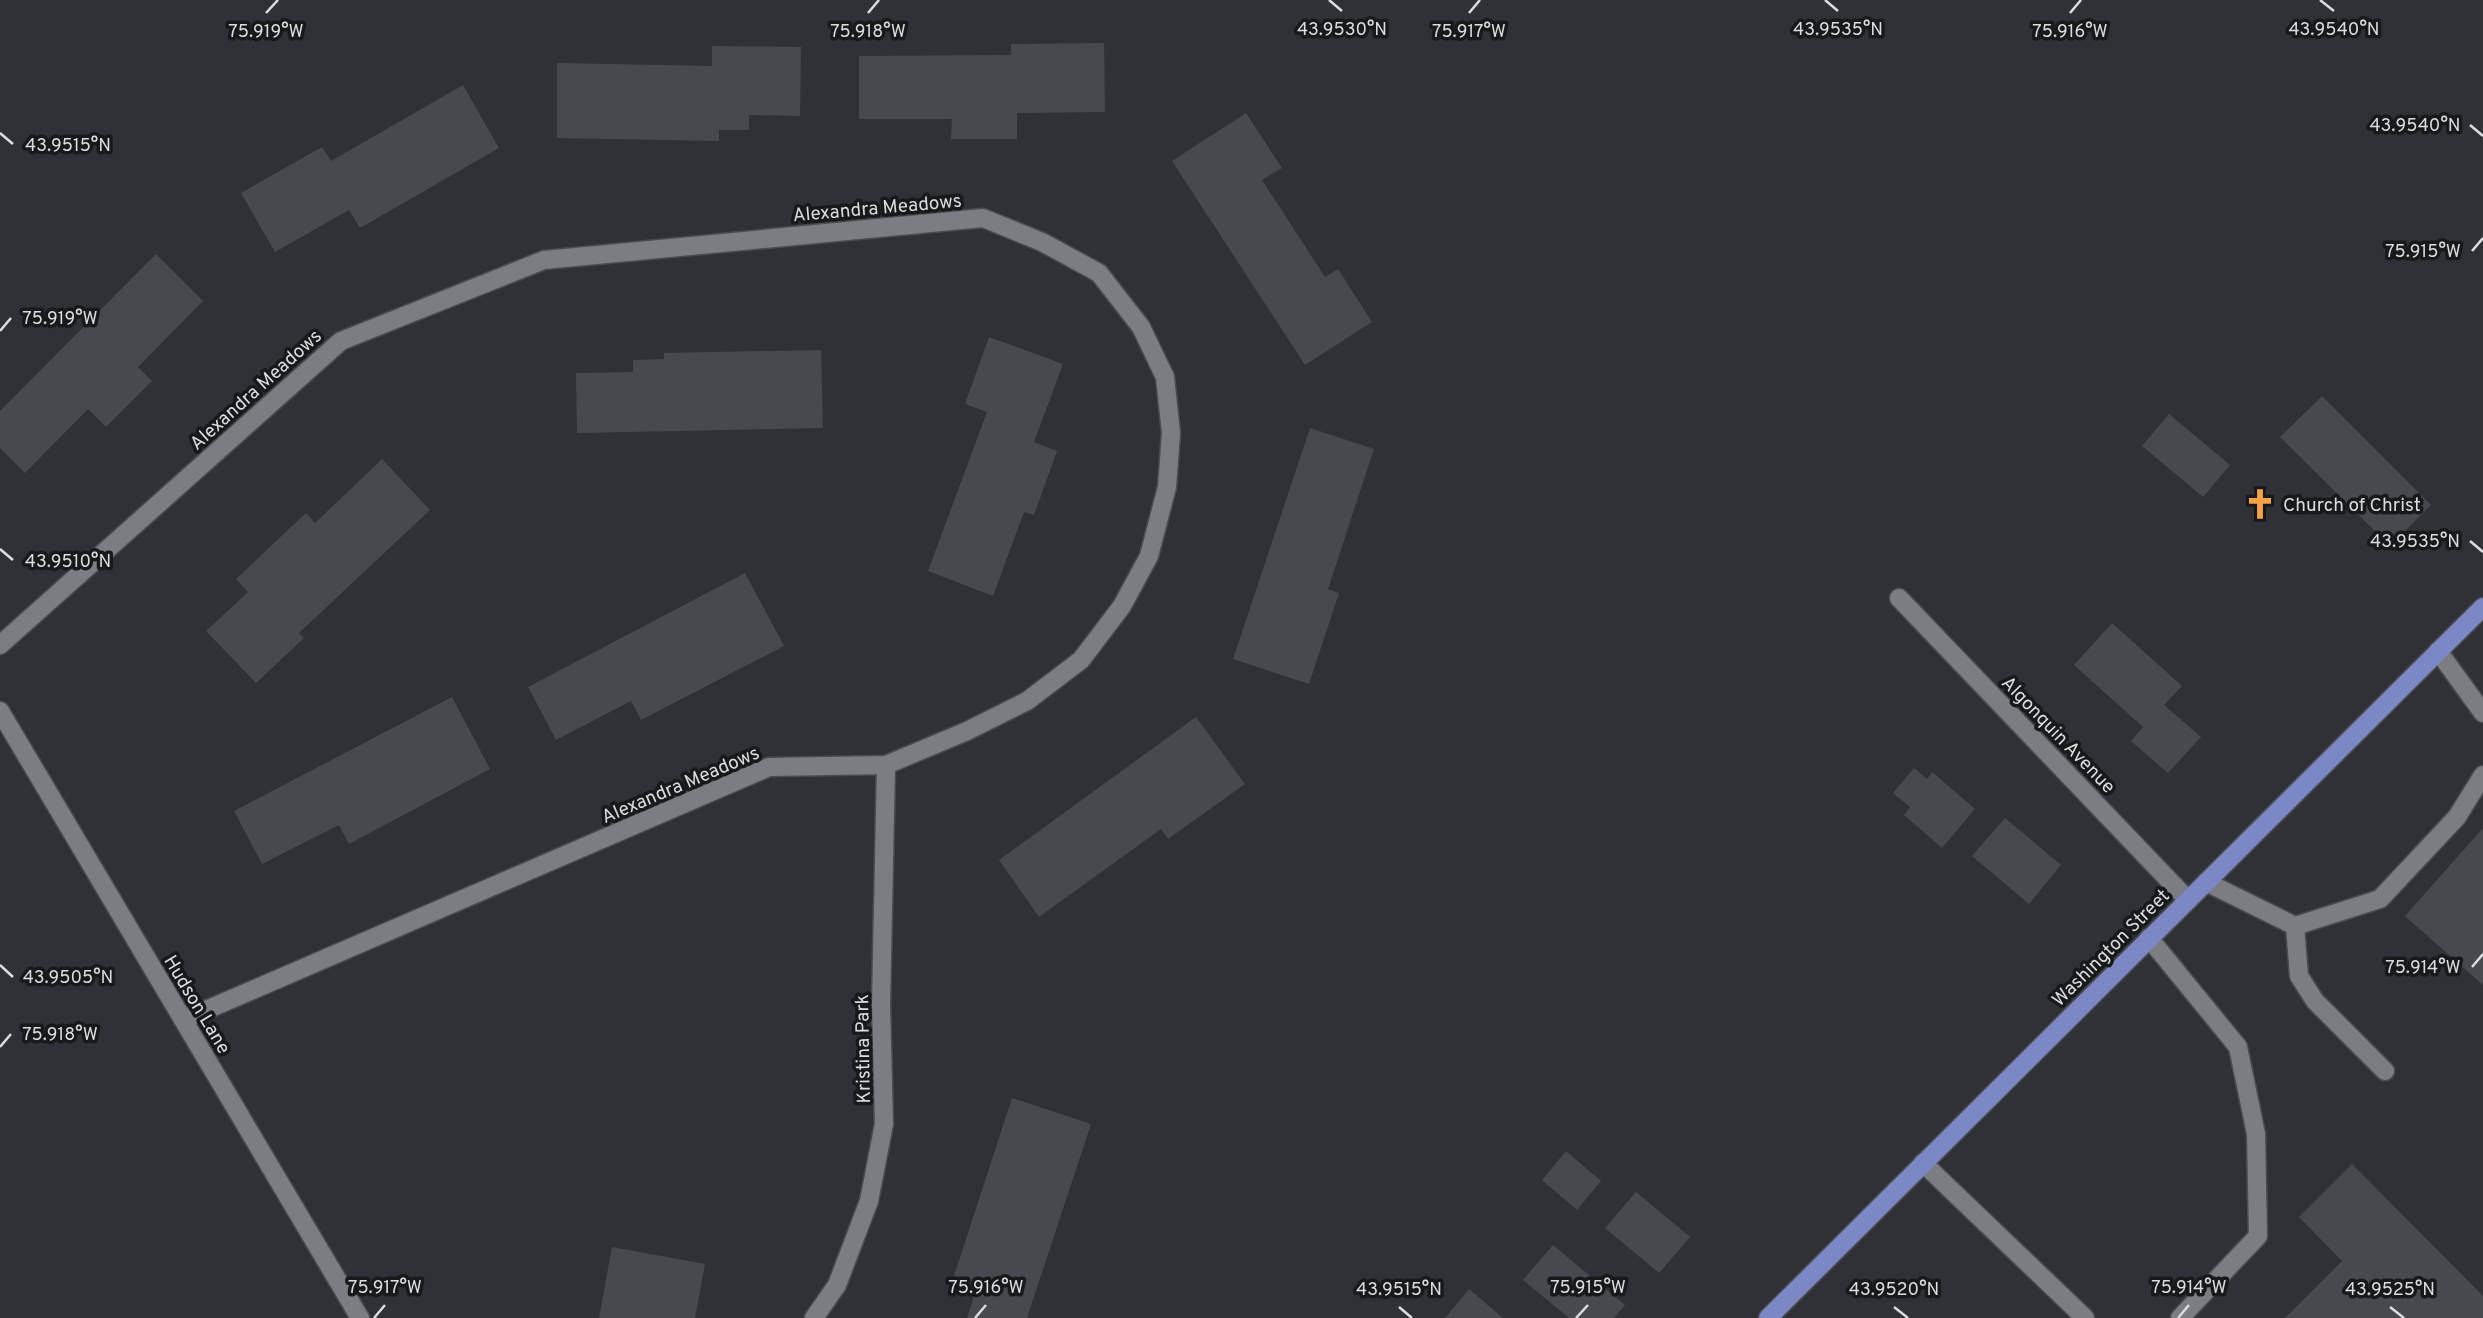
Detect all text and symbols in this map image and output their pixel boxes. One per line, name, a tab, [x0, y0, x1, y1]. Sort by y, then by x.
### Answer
text: 43.9530°N	[1297, 19, 1387, 42]
text: 43.9535°N	[1793, 19, 1883, 42]
text: 43.9540°N	[2288, 19, 2380, 42]
text: 75.919°W	[228, 21, 304, 44]
text: 75.918°W	[830, 21, 906, 44]
text: 75.917°W	[1432, 21, 1506, 44]
text: 75.916°W	[2032, 21, 2108, 44]
text: 43.9540°N	[2369, 115, 2461, 138]
text: 43.9515°N	[25, 135, 111, 158]
street label: Alexandra Meadows	[792, 190, 963, 228]
text: 75.915°W	[2385, 241, 2461, 264]
text: 75.919°W	[22, 308, 98, 331]
street label: Alexandra Meadows	[185, 325, 327, 456]
church icon: Church of Christ	[2243, 487, 2277, 521]
place label: Church of Christ	[2283, 494, 2421, 518]
text: 43.9535°N	[2370, 531, 2460, 554]
text: 43.9510°N	[25, 551, 111, 574]
street label: Algonquin Avenue	[1995, 672, 2120, 799]
street label: Alexandra Meadows	[598, 742, 763, 830]
street label: Washington Street	[2048, 885, 2175, 1012]
street label: Hudson Lane	[157, 951, 235, 1059]
text: 75.914°W	[2385, 957, 2461, 980]
text: 43.9505°N	[23, 967, 113, 990]
street label: Kristina Park	[851, 994, 877, 1104]
text: 75.918°W	[22, 1024, 98, 1047]
text: 75.917°W	[348, 1277, 422, 1300]
text: 75.916°W	[948, 1277, 1024, 1300]
text: 75.915°W	[1550, 1277, 1626, 1300]
text: 75.914°W	[2151, 1277, 2227, 1300]
text: 43.9515°N	[1356, 1279, 1442, 1302]
text: 43.9520°N	[1849, 1279, 1939, 1302]
text: 43.9525°N	[2345, 1279, 2435, 1302]

